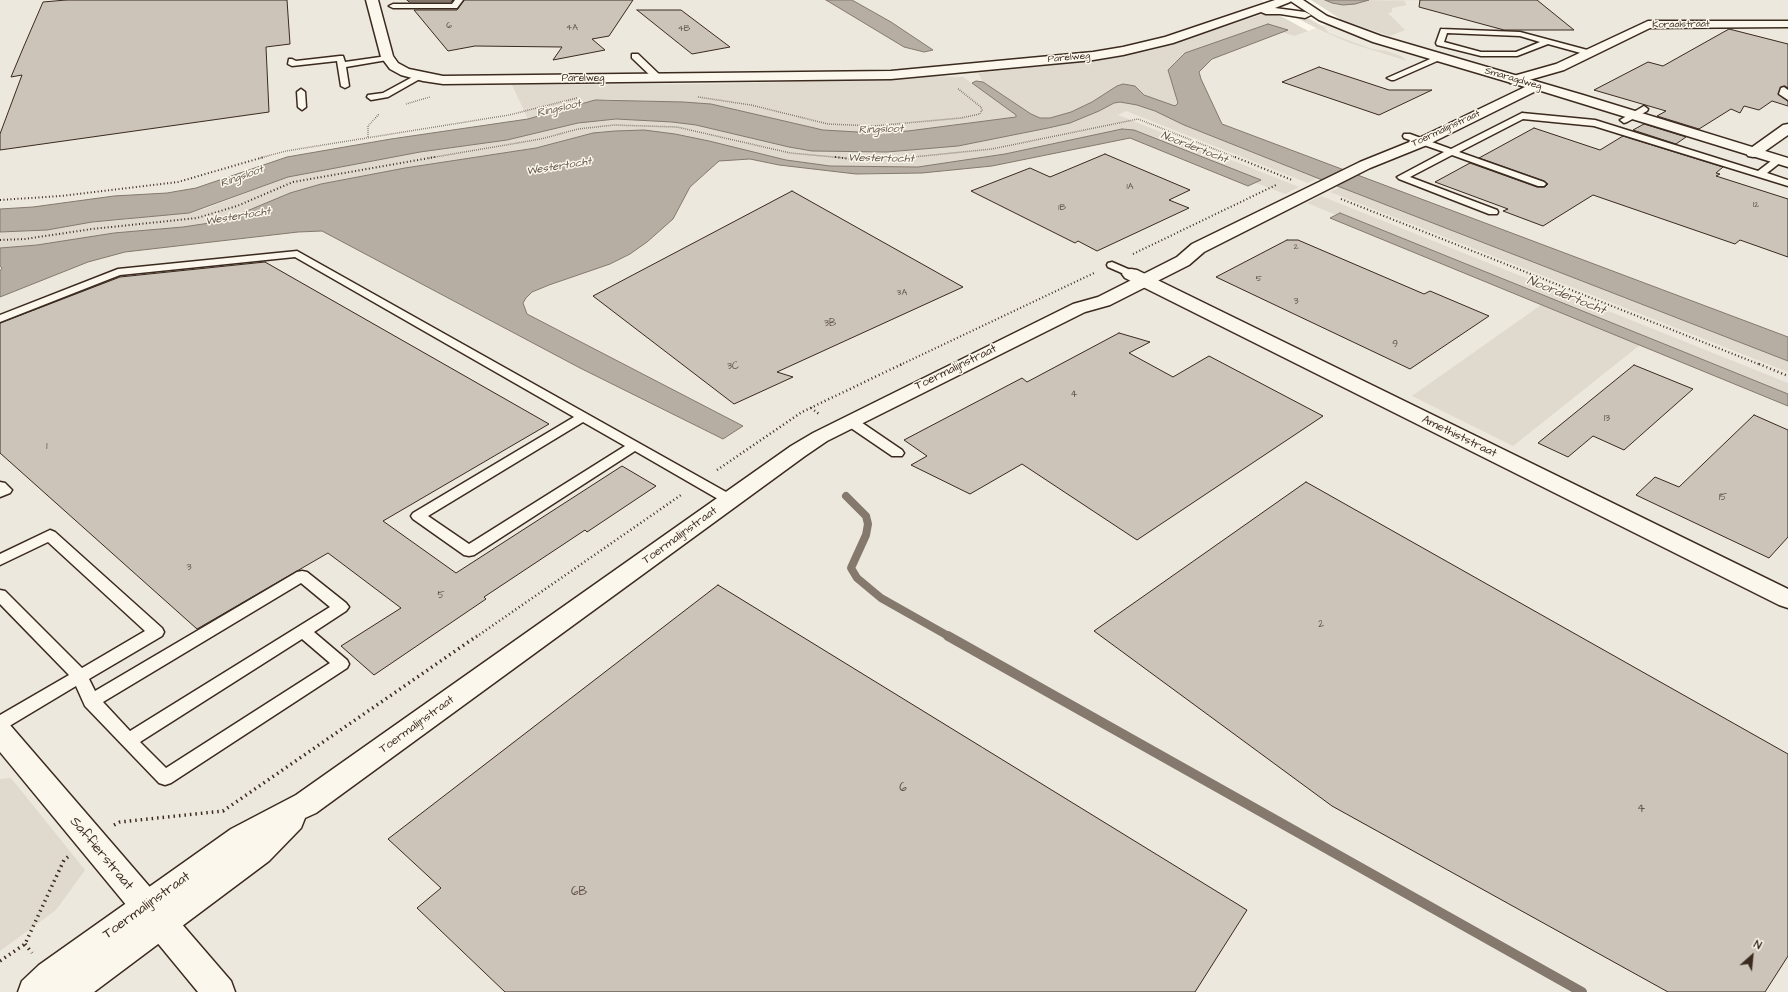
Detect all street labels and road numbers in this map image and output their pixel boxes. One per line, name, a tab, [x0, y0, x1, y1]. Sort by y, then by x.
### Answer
street label: Koraalstraat	[1652, 18, 1710, 32]
street label: Parelweg	[1047, 50, 1091, 66]
street label: Smaragdweg	[1483, 65, 1543, 93]
street label: Parelweg	[562, 73, 604, 85]
street label: Toermalijnstraat	[1410, 108, 1482, 150]
street label: Toermalijnstraat	[913, 342, 999, 394]
street label: Amethiststraat	[1419, 413, 1499, 461]
street label: Toermalijnstraat	[640, 504, 720, 568]
street label: Toermalijnstraat	[377, 693, 457, 757]
street label: Saffierstraat	[65, 814, 137, 894]
street label: Toermalijnstraat	[100, 869, 194, 943]

